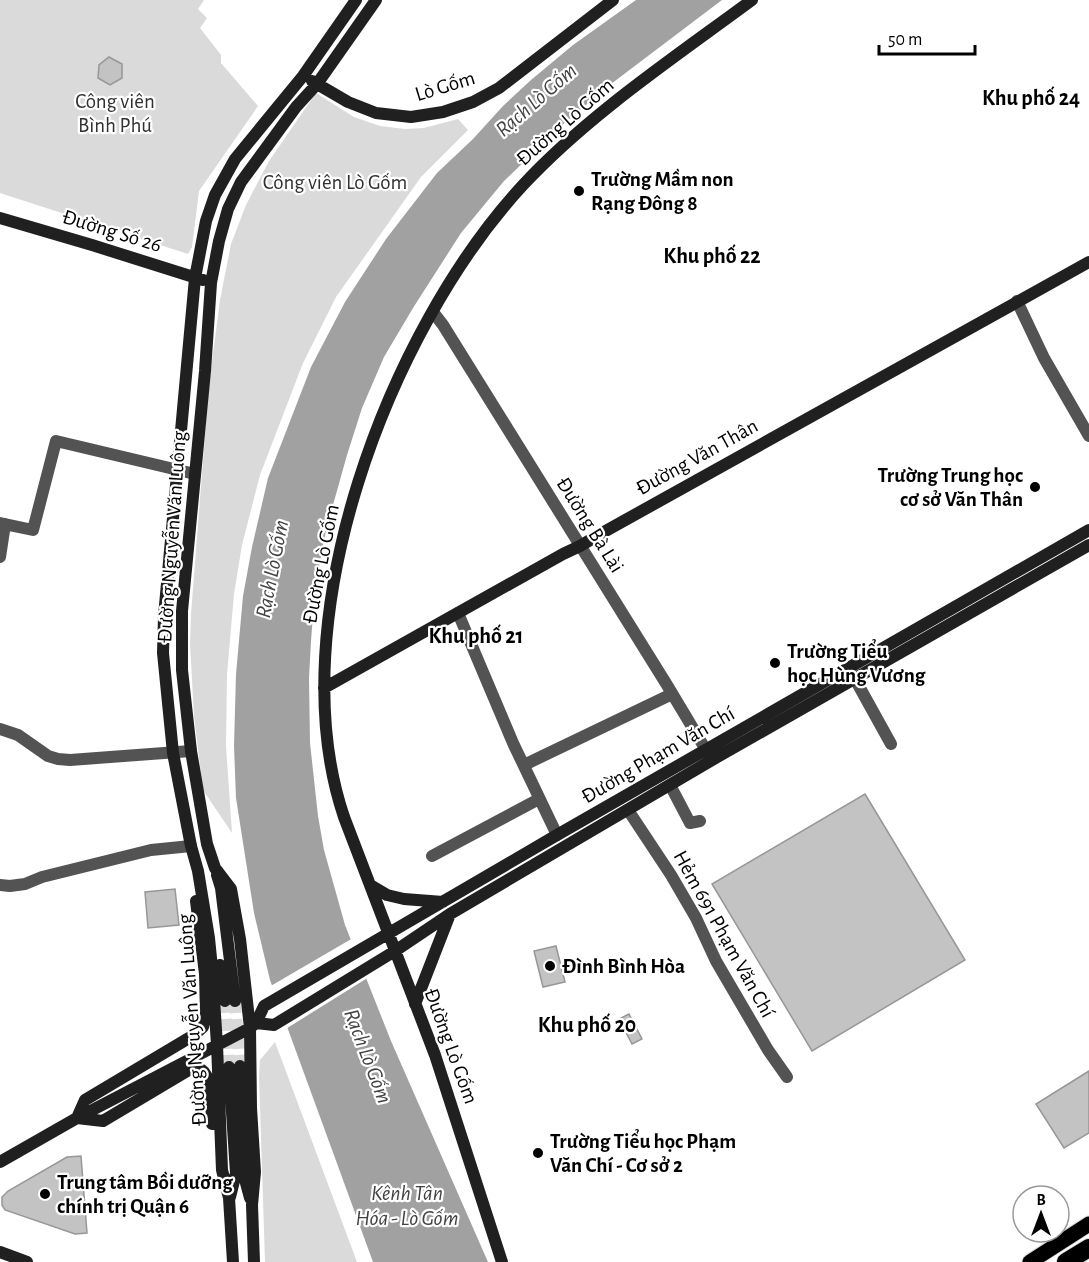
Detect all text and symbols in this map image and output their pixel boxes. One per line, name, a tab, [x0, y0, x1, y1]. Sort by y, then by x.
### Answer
scale bar	[879, 18, 975, 56]
text: 50 m	[888, 31, 922, 49]
water label: Rạch Lò Gốm	[491, 59, 581, 141]
street label: Lò Gốm	[413, 67, 477, 105]
street label: Đường Lò Gốm	[512, 74, 618, 170]
district label: Khu phố 24	[982, 86, 1080, 109]
park label: Công viên Bình Phú	[75, 91, 155, 136]
place label: Trường Mầm non Rạng Đông 8	[591, 168, 734, 214]
park label: Công viên Lò Gốm	[263, 172, 407, 193]
marker: Trường Mầm non Rạng Đông 8	[572, 184, 586, 198]
street label: Đường Số 26	[60, 206, 164, 256]
district label: Khu phố 22	[663, 244, 761, 267]
street label: Đường Văn Thân	[632, 415, 762, 499]
street label: Đường Nguyễn Văn Luông	[153, 430, 190, 644]
place label: Trường Trung học cơ sở Văn Thân	[878, 465, 1023, 510]
street label: Đường Bà Lài	[552, 474, 628, 576]
marker: Trường Trung học cơ sở Văn Thân	[1028, 480, 1042, 494]
street label: Đường Lò Gốm	[299, 502, 343, 626]
water label: Rạch Lò Gốm	[252, 518, 292, 620]
district label: Khu phố 21	[429, 624, 523, 647]
place label: Trường Tiểu học Hùng Vương	[787, 638, 926, 686]
marker: Trường Tiểu học Hùng Vương	[768, 656, 782, 670]
street label: Đường Phạm Văn Chí	[578, 702, 739, 807]
street label: Hẻm 691 Phạm Văn Chí	[669, 847, 779, 1022]
street label: Đường Nguyễn Văn Luông	[173, 913, 210, 1127]
place label: Đình Bình Hòa	[562, 956, 685, 977]
marker: Đình Bình Hòa	[543, 959, 557, 973]
street label: Đường Lò Gốm	[420, 985, 482, 1107]
water label: Rạch Lò Gốm	[340, 1006, 396, 1106]
district label: Khu phố 20	[538, 1013, 636, 1036]
place label: Trường Tiểu học Phạm Văn Chí - Cơ sở 2	[550, 1128, 736, 1176]
marker: Trường Tiểu học Phạm Văn Chí - Cơ sở 2	[531, 1146, 545, 1160]
place label: Trung tâm Bồi dưỡng chính trị Quận 6	[57, 1171, 233, 1218]
water label: Kênh Tân Hóa - Lò Gốm	[356, 1182, 458, 1229]
north arrow	[1011, 1184, 1071, 1244]
marker: Trung tâm Bồi dưỡng chính trị Quận 6	[38, 1187, 52, 1201]
text: B	[1036, 1192, 1046, 1208]

